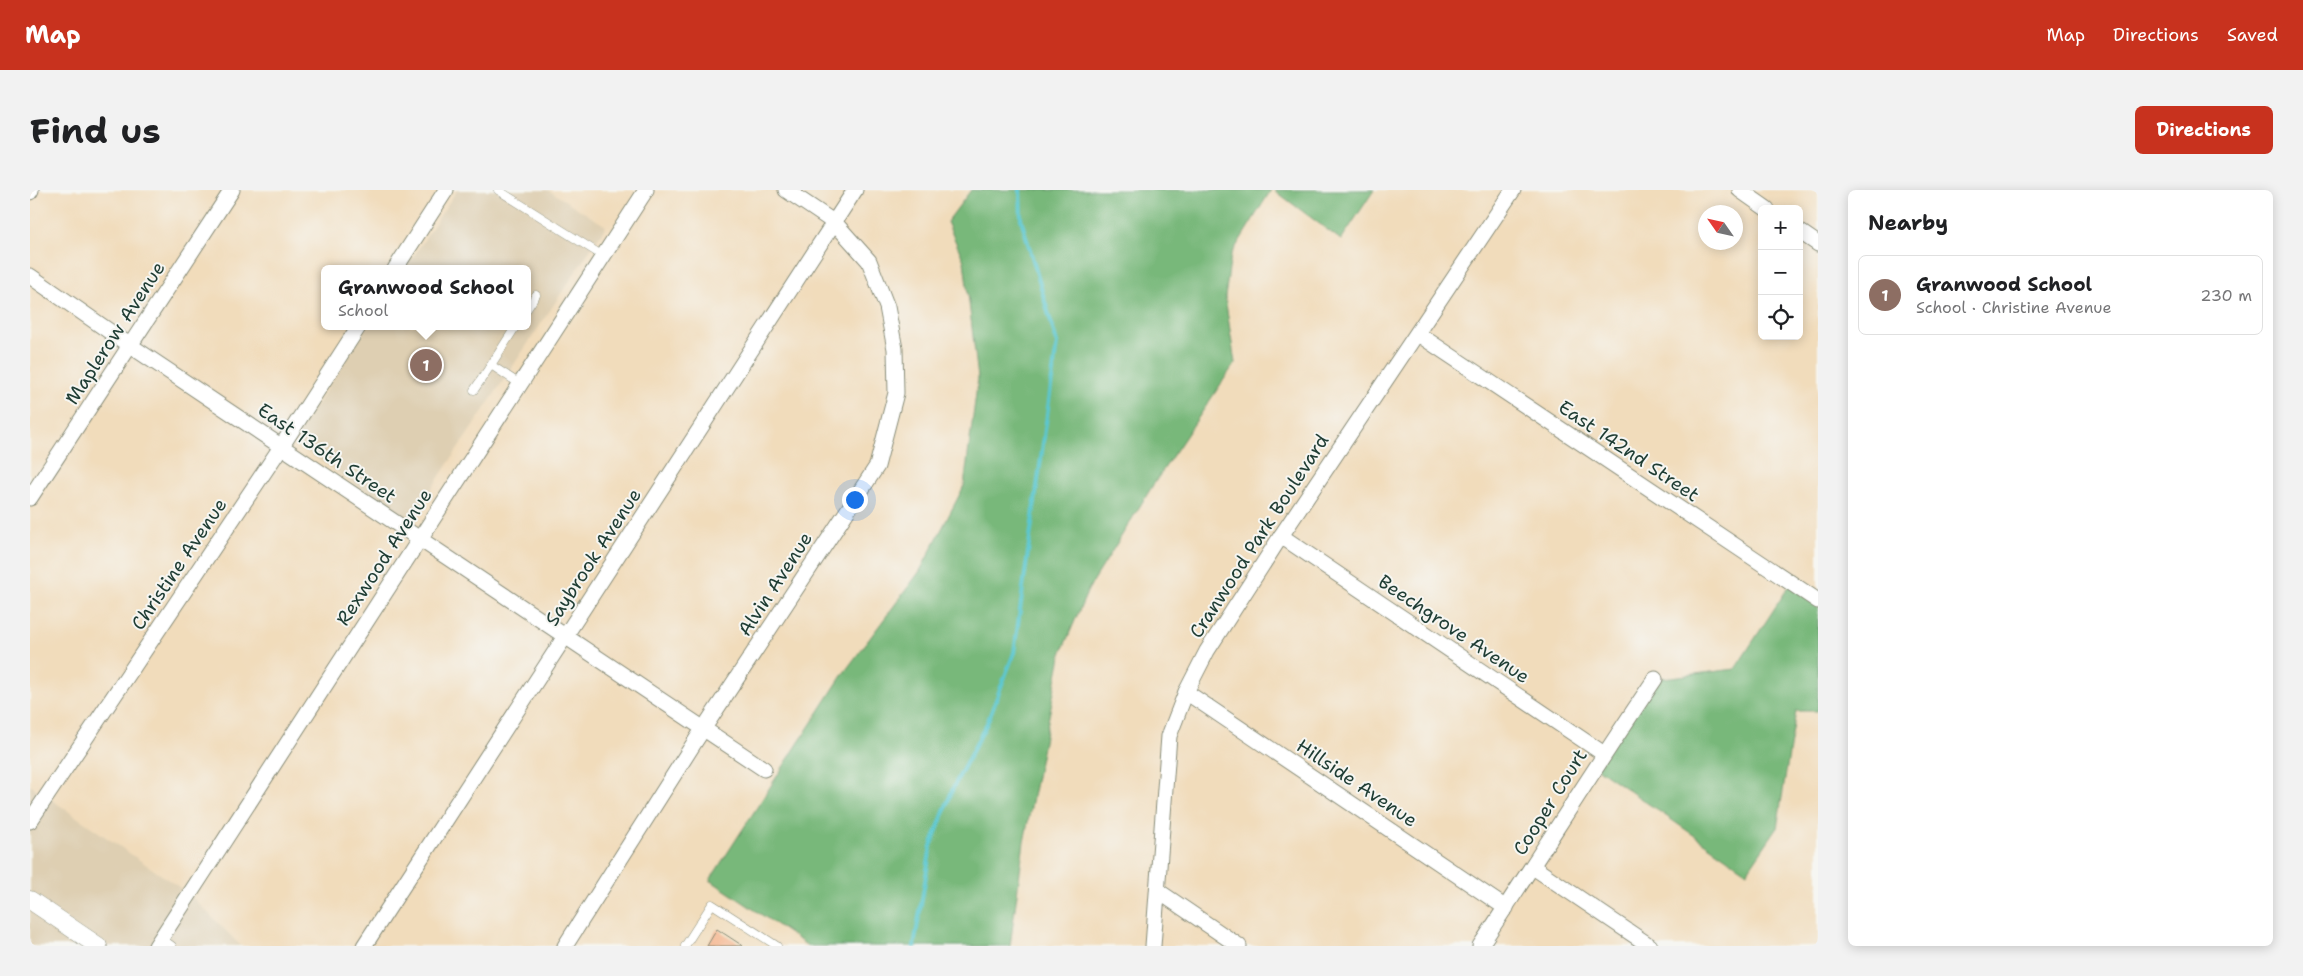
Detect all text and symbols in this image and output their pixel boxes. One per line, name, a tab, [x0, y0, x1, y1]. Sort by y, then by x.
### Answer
text: Map	[25, 19, 81, 51]
text: Map	[2047, 23, 2085, 47]
text: Directions	[2113, 23, 2199, 47]
text: Saved	[2227, 23, 2278, 47]
button: Directions	[2135, 106, 2273, 154]
text: Find us	[30, 107, 161, 154]
north arrow	[1698, 205, 1743, 250]
map controls	[1758, 205, 1803, 340]
button: +	[1758, 205, 1803, 250]
text: Nearby	[1868, 209, 1948, 237]
button: −	[1758, 250, 1803, 295]
street label: Maplerow Avenue	[59, 257, 171, 409]
popup	[321, 265, 531, 330]
text: Granwood School	[1916, 272, 2092, 297]
text: Granwood School	[338, 275, 514, 300]
text: 1	[1881, 285, 1889, 306]
text: 230 m	[2200, 285, 2252, 306]
button: locate	[1758, 295, 1803, 340]
text: School · Christine Avenue	[1916, 297, 2111, 318]
text: School	[338, 300, 388, 321]
pin: 1	[410, 346, 442, 384]
street label: East 142nd Street	[1554, 395, 1704, 507]
street label: East 136th Street	[253, 397, 401, 509]
street label: Cranwood Park Boulevard	[1184, 429, 1334, 643]
street label: Rexwood Avenue	[330, 484, 438, 630]
street label: Saybrook Avenue	[539, 484, 647, 630]
your location	[842, 487, 868, 513]
street label: Christine Avenue	[126, 493, 232, 635]
street label: Alvin Avenue	[732, 527, 818, 641]
street label: Beechgrove Avenue	[1373, 569, 1535, 689]
street label: Hillside Avenue	[1292, 733, 1422, 833]
street label: Cooper Court	[1507, 744, 1593, 860]

